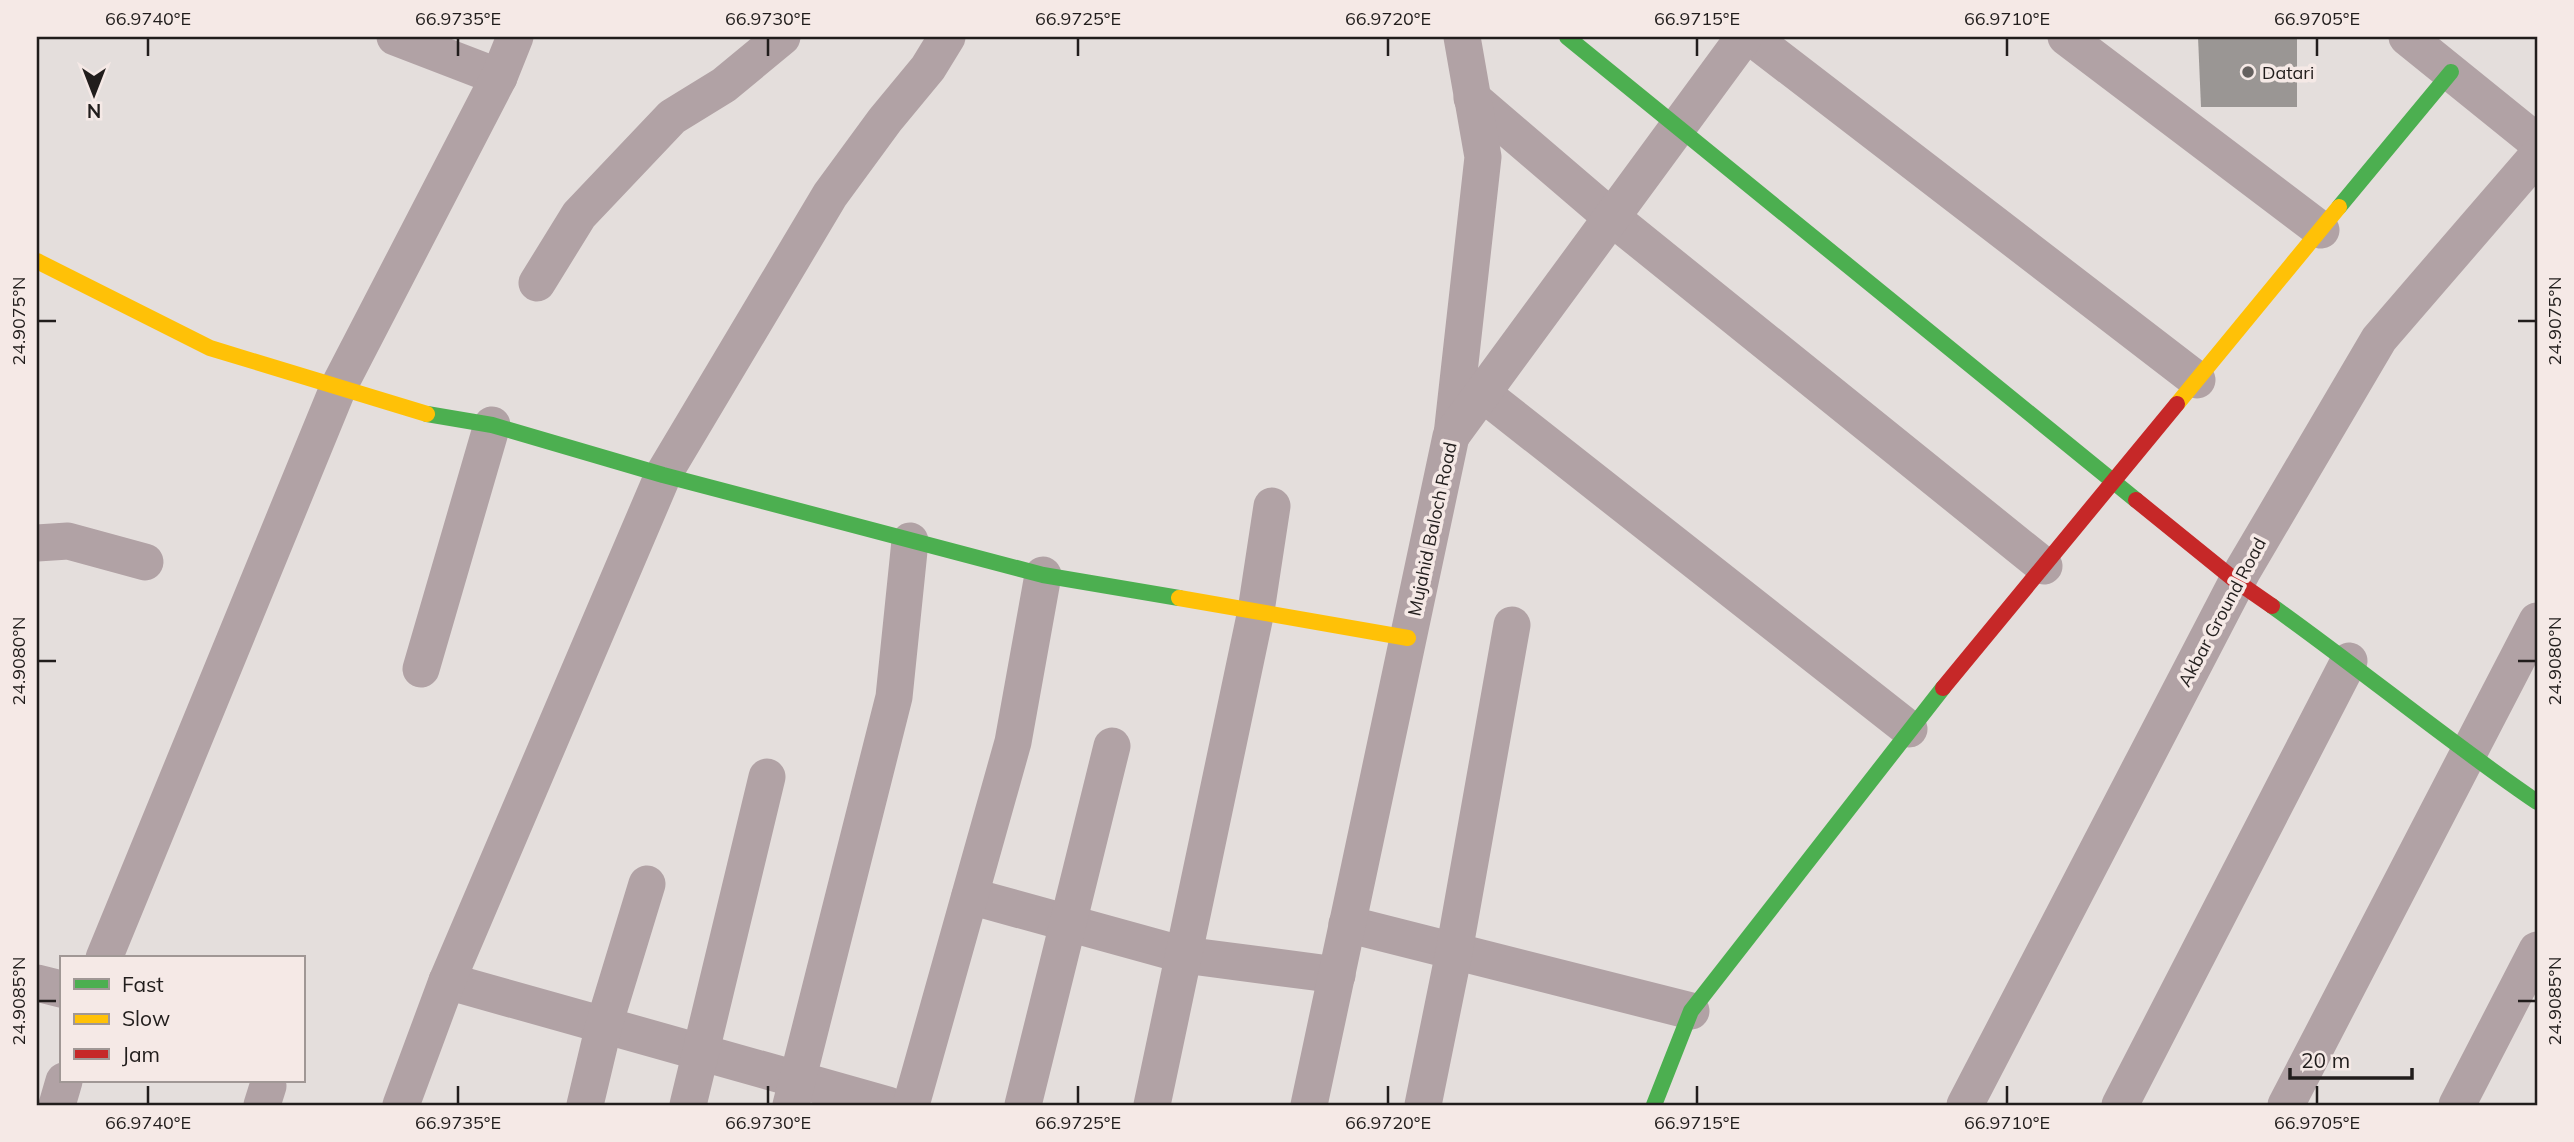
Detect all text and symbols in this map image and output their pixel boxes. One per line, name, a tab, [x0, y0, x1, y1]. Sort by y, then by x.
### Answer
text: 66.9740°E	[105, 7, 191, 30]
text: 66.9735°E	[415, 7, 501, 30]
text: 66.9730°E	[725, 7, 811, 30]
text: 66.9725°E	[1035, 7, 1121, 30]
text: 66.9720°E	[1345, 7, 1431, 30]
text: 66.9715°E	[1654, 7, 1740, 30]
text: 66.9710°E	[1964, 7, 2050, 30]
text: 66.9705°E	[2274, 7, 2360, 30]
north arrow	[60, 60, 130, 130]
place label: Datari	[2262, 61, 2314, 84]
marker: Datari	[2240, 64, 2256, 80]
text: N	[87, 99, 101, 123]
text: 24.9075°N	[7, 276, 30, 366]
text: 24.9075°N	[2543, 276, 2566, 366]
street label: Mujahid Baloch Road	[1402, 440, 1462, 618]
street label: Akbar Ground Road	[2173, 533, 2271, 691]
text: 24.9080°N	[7, 616, 30, 706]
text: 24.9080°N	[2543, 616, 2566, 706]
text: 24.9085°N	[7, 956, 30, 1046]
legend	[60, 956, 304, 1082]
text: 24.9085°N	[2543, 956, 2566, 1046]
text: Fast	[122, 971, 164, 997]
text: Slow	[122, 1005, 170, 1031]
scale bar	[2290, 1037, 2413, 1081]
text: Jam	[122, 1041, 160, 1067]
text: 20 m	[2301, 1047, 2350, 1073]
text: 66.9740°E	[105, 1111, 191, 1134]
text: 66.9735°E	[415, 1111, 501, 1134]
text: 66.9730°E	[725, 1111, 811, 1134]
text: 66.9725°E	[1035, 1111, 1121, 1134]
text: 66.9720°E	[1345, 1111, 1431, 1134]
text: 66.9715°E	[1654, 1111, 1740, 1134]
text: 66.9710°E	[1964, 1111, 2050, 1134]
text: 66.9705°E	[2274, 1111, 2360, 1134]

